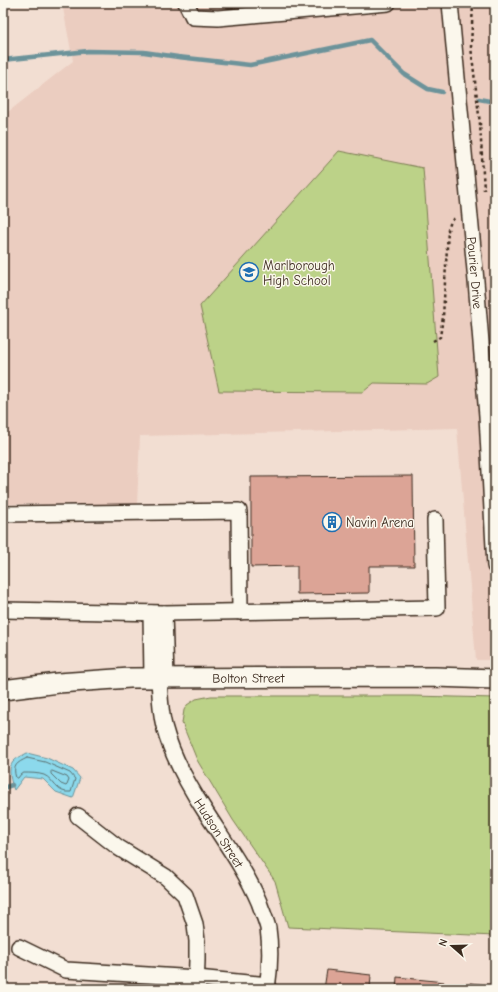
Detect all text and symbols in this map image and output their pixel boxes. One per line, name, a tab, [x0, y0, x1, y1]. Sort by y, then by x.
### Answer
street label: Pourier Drive	[464, 236, 485, 310]
place label: Marlborough High School	[263, 258, 335, 288]
school or university icon: Marlborough High School	[238, 261, 260, 283]
building icon: Navin Arena	[321, 511, 343, 533]
place label: Navin Arena	[346, 515, 414, 530]
street label: Bolton Street	[212, 670, 286, 686]
street label: Hudson Street	[191, 796, 247, 871]
north arrow	[432, 926, 472, 966]
text: N	[436, 937, 450, 948]

